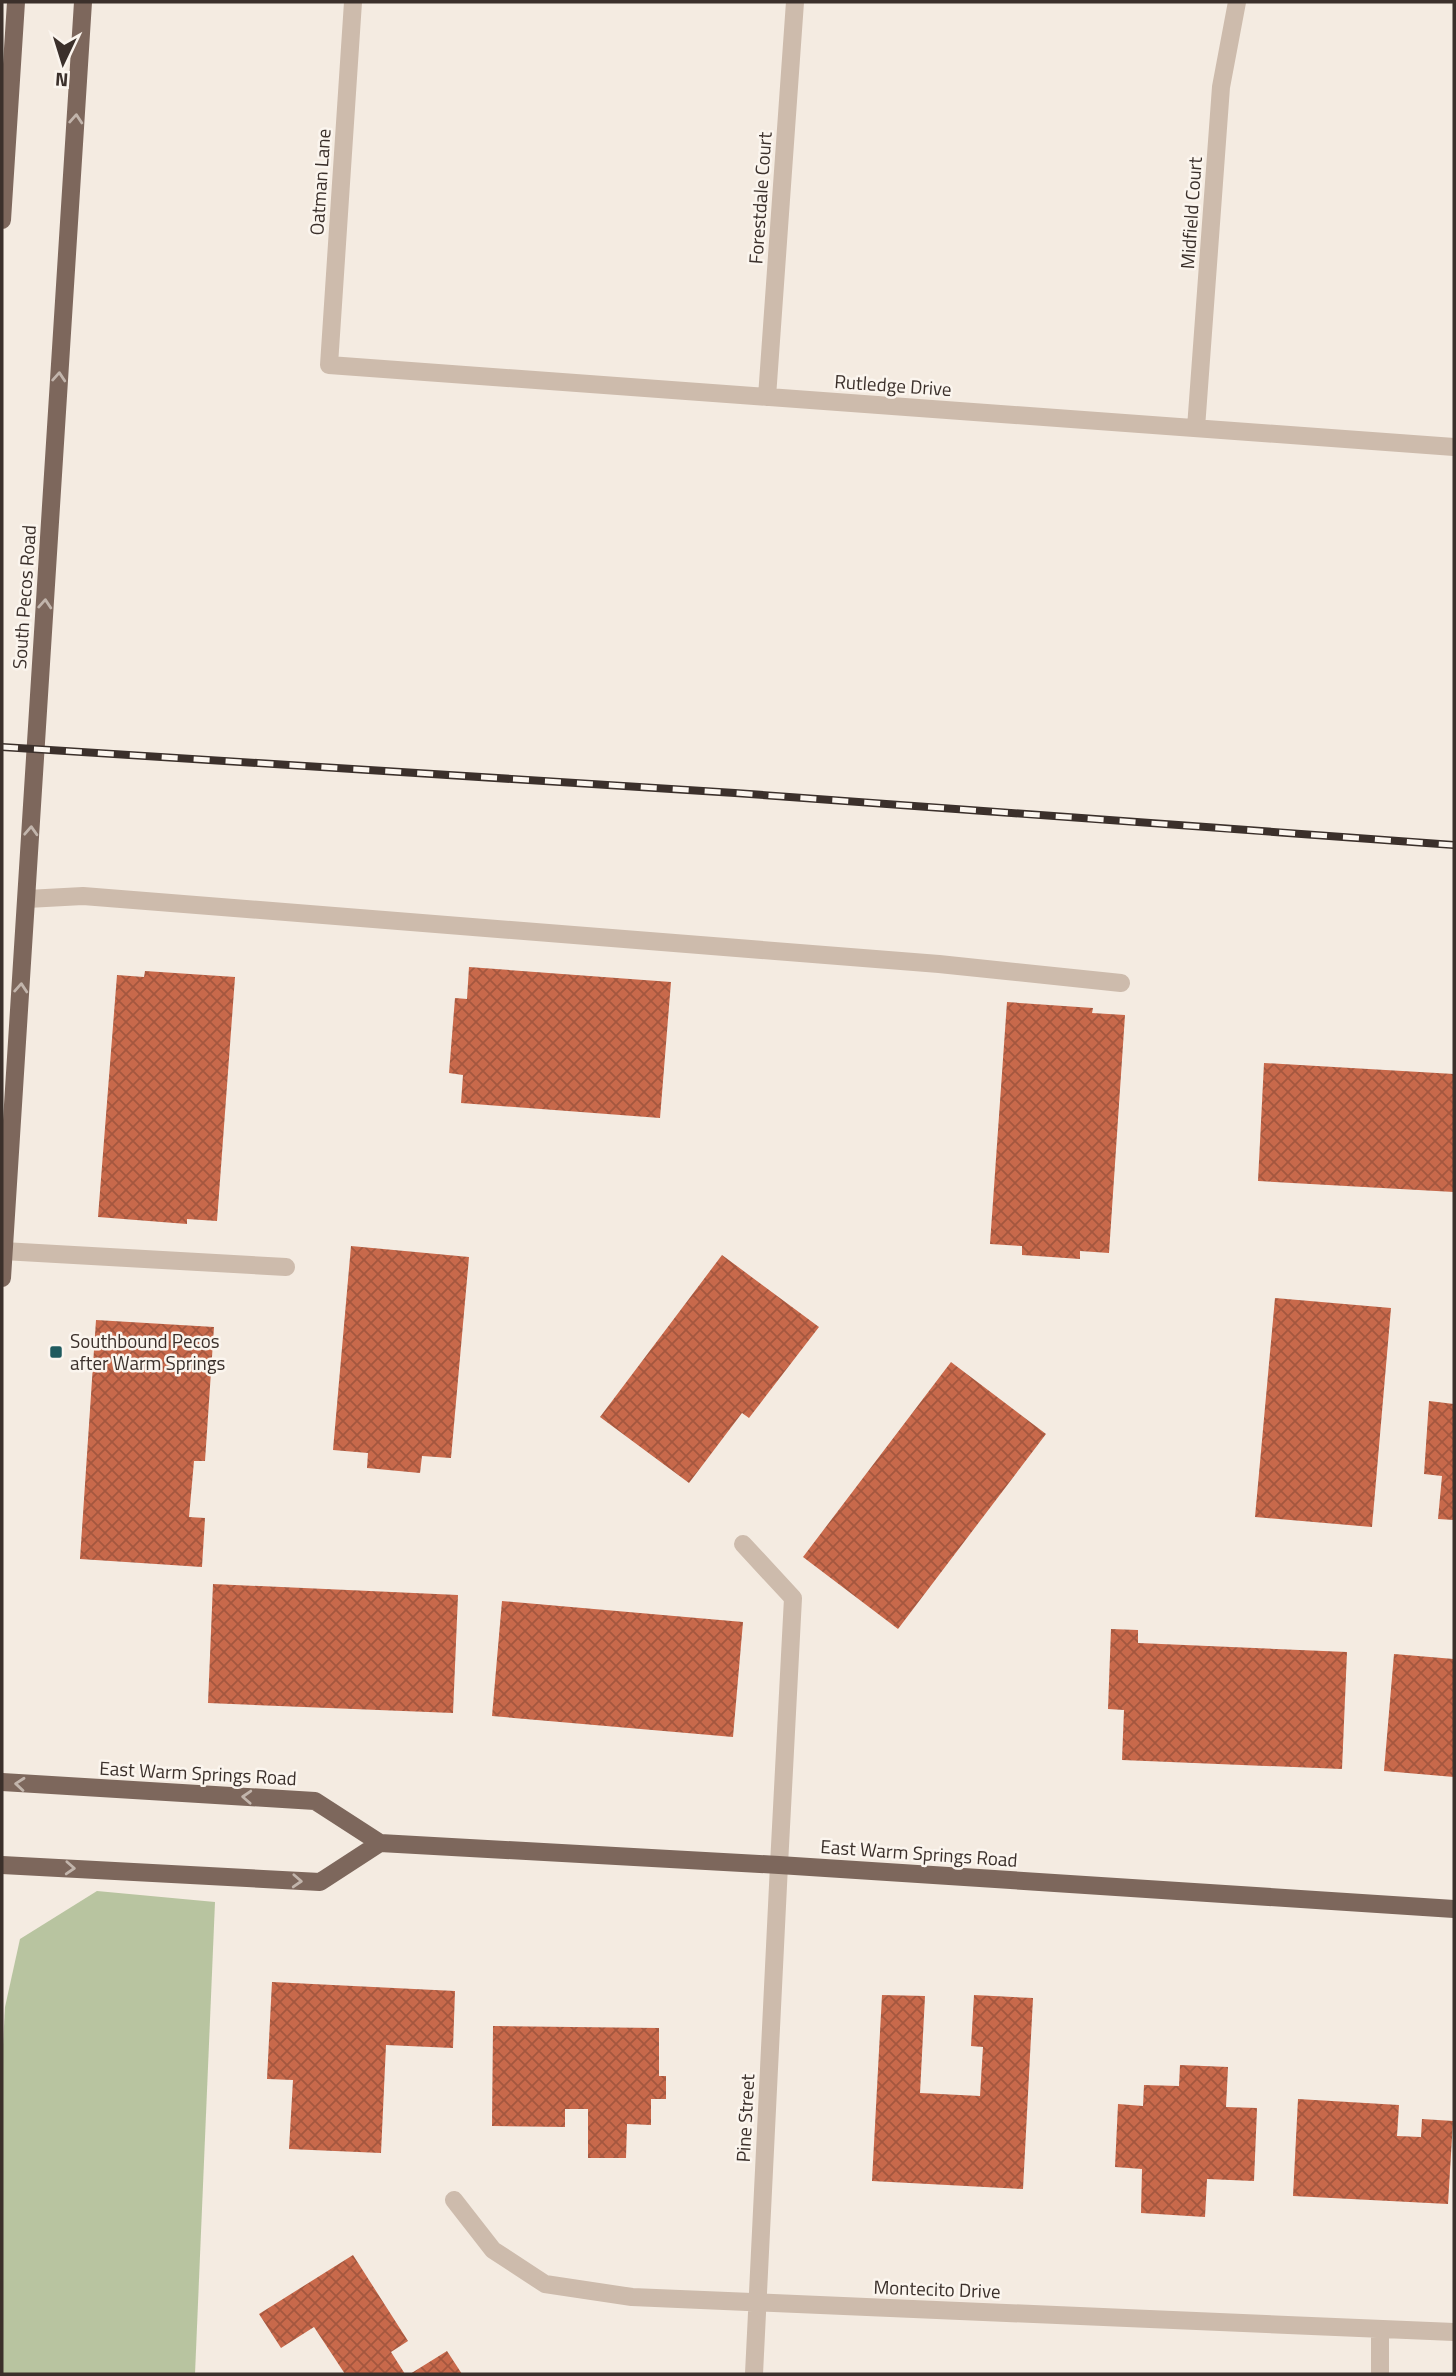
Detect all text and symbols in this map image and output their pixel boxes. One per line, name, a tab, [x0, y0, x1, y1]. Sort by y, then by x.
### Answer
north arrow	[28, 28, 98, 98]
text: N	[54, 66, 69, 95]
one-way arrow	[68, 113, 83, 124]
street label: Oatman Lane	[301, 128, 338, 236]
street label: Forestdale Court	[740, 131, 779, 265]
street label: Midfield Court	[1172, 156, 1209, 270]
street label: Rutledge Drive	[833, 366, 953, 403]
one-way arrow	[52, 371, 67, 382]
street label: South Pecos Road	[4, 524, 43, 670]
one-way arrow	[37, 598, 52, 609]
one-way arrow	[24, 825, 39, 836]
one-way arrow	[13, 983, 28, 994]
place label: Southbound Pecos after Warm Springs	[70, 1326, 226, 1377]
marker: Southbound Pecos after Warm Springs	[48, 1344, 64, 1360]
street label: East Warm Springs Road	[99, 1753, 297, 1792]
one-way arrow	[14, 1777, 25, 1792]
one-way arrow	[241, 1790, 252, 1805]
street label: East Warm Springs Road	[819, 1831, 1019, 1874]
one-way arrow	[65, 1861, 76, 1876]
one-way arrow	[292, 1873, 303, 1888]
street label: Pine Street	[728, 2073, 761, 2163]
street label: Montecito Drive	[873, 2272, 1001, 2305]

